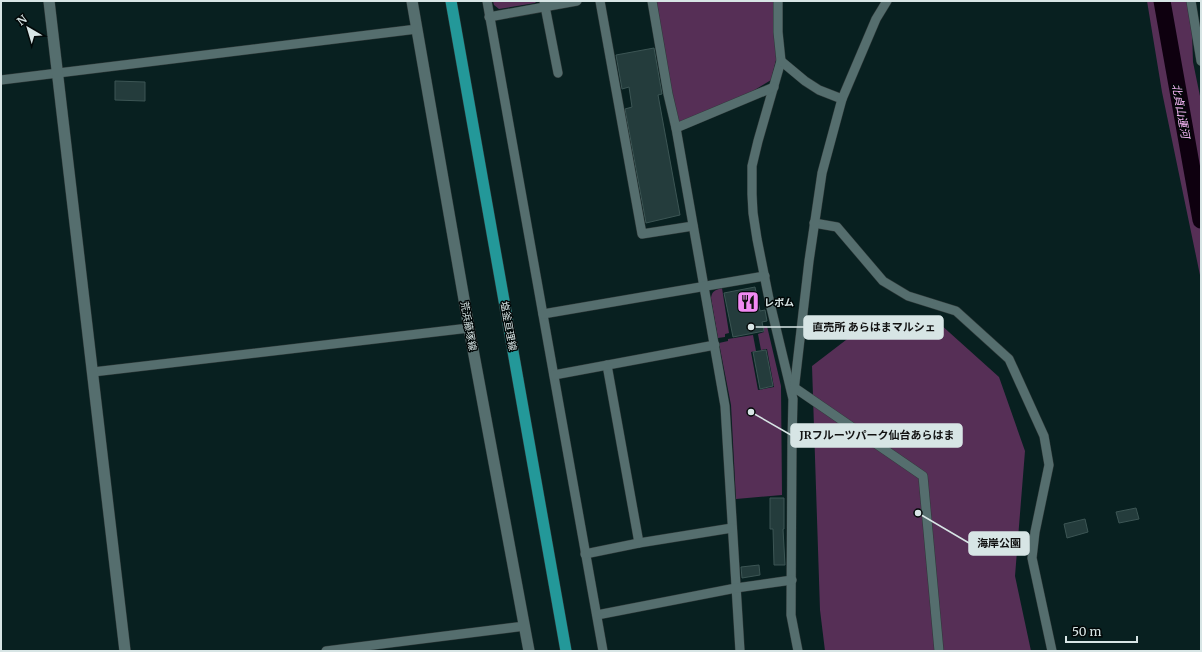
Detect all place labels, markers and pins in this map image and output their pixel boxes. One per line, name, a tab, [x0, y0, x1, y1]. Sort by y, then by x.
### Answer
restaurant icon: レポム	[735, 289, 761, 315]
place label: レポム	[764, 296, 794, 309]
callout: 直売所 あらはまマルシェ	[804, 316, 943, 339]
callout: JRフルーツパーク仙台あらはま	[791, 424, 962, 447]
callout: 海岸公園	[969, 532, 1029, 555]

